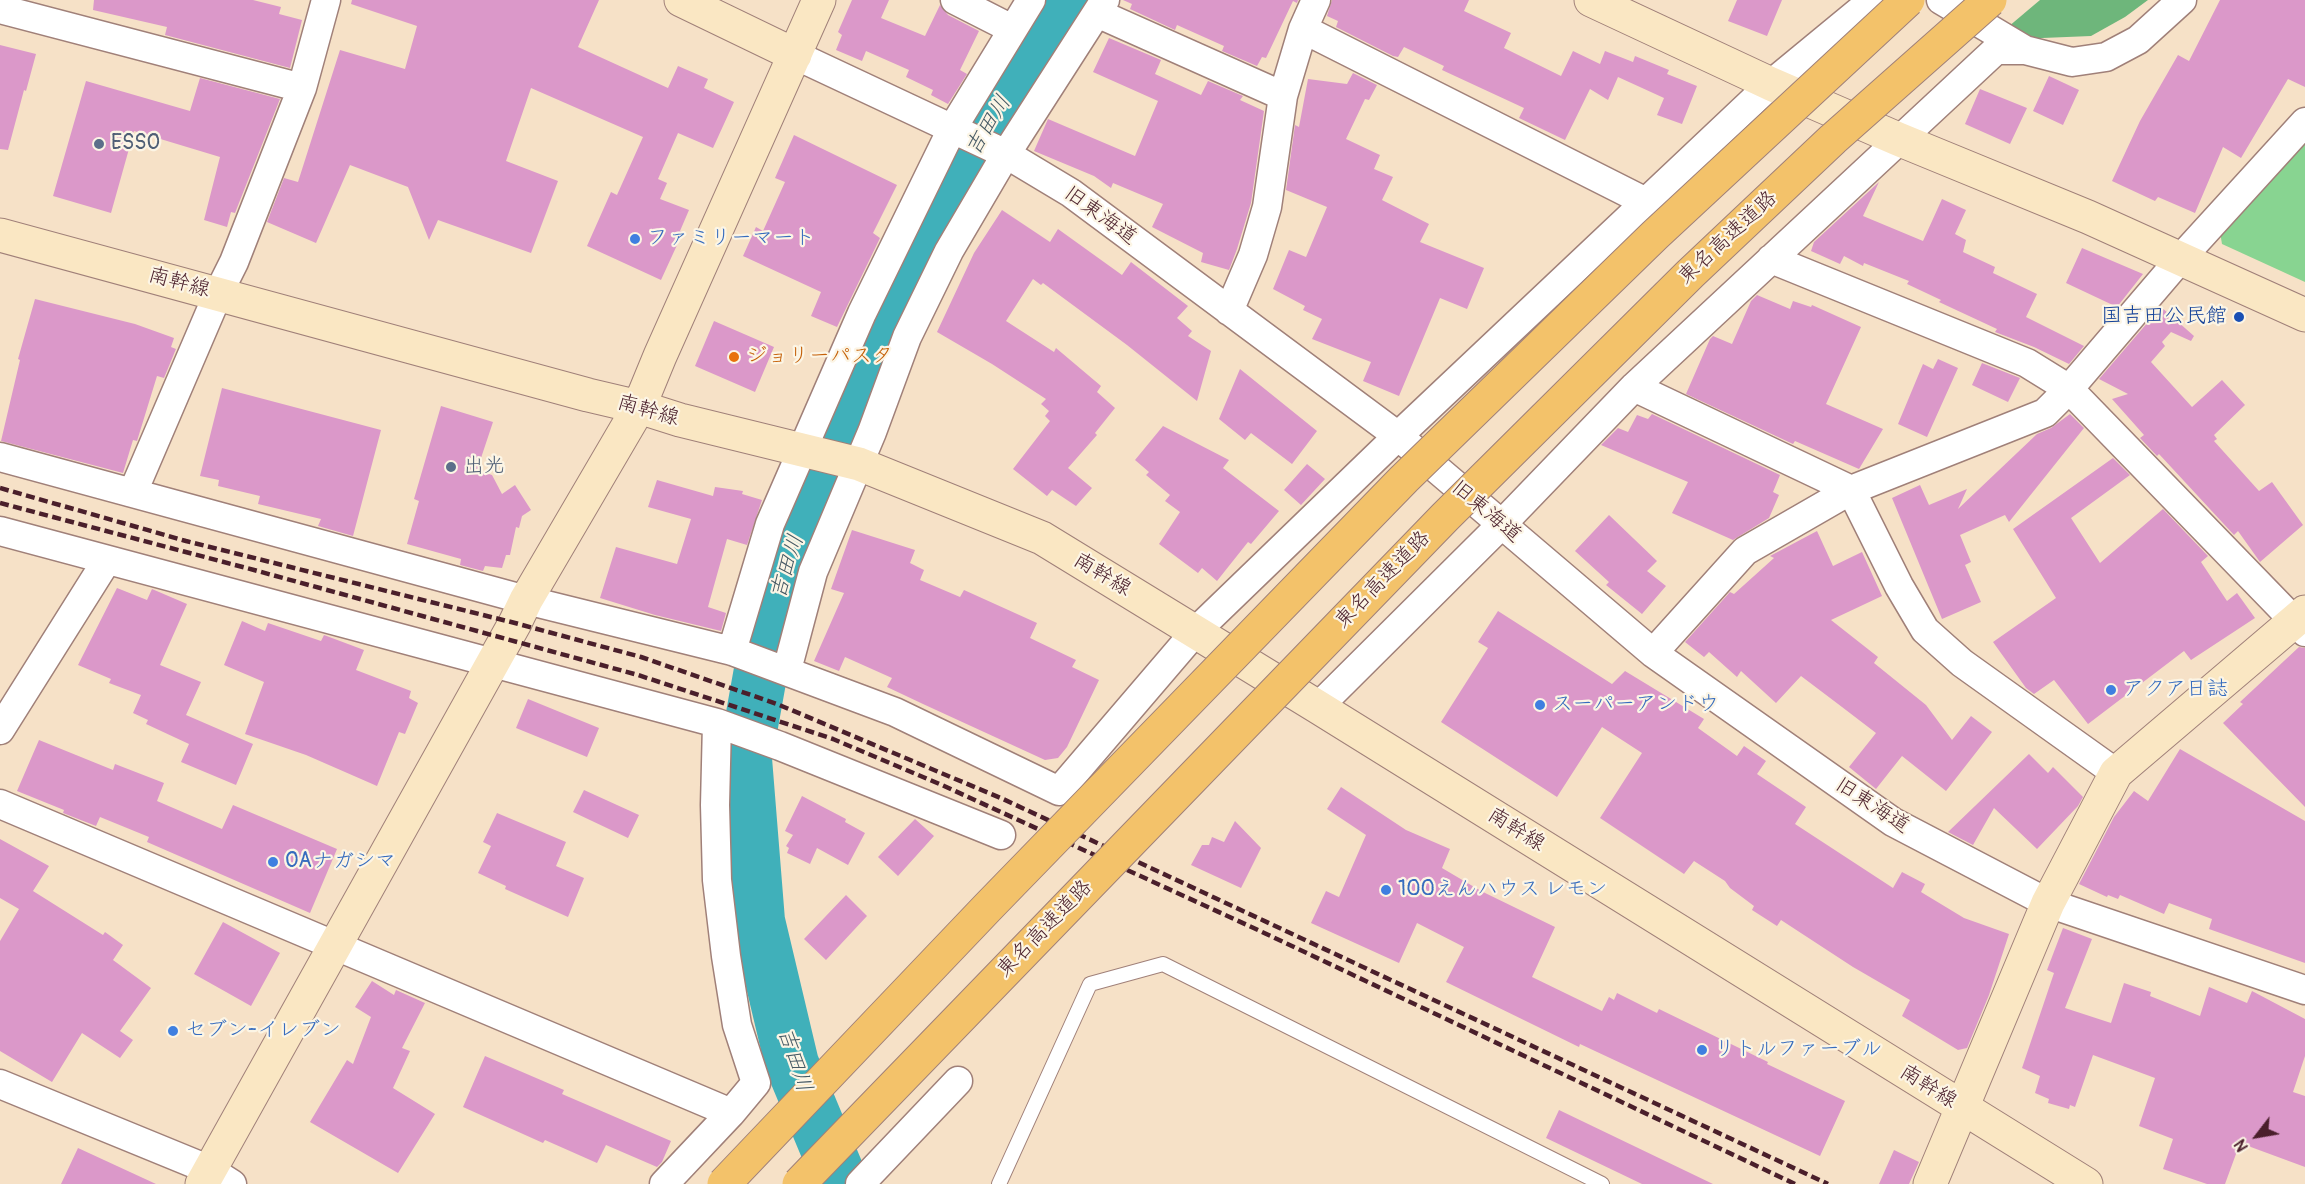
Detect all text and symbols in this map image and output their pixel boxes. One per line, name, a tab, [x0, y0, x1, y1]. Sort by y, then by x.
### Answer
water label: 吉田川	[961, 91, 1017, 161]
place label: ESSO	[111, 131, 160, 157]
marker: ESSO	[92, 137, 106, 151]
street label: 旧東海道	[1059, 181, 1141, 251]
street label: 東名高速道路	[1673, 186, 1783, 290]
place label: ファミリーマート	[647, 226, 815, 252]
marker: ファミリーマート	[628, 232, 642, 246]
street label: 南幹線	[145, 263, 213, 303]
place label: 国吉田公民館	[2101, 304, 2227, 330]
marker: 国吉田公民館	[2232, 310, 2246, 324]
place label: ジョリーパスタ	[746, 344, 893, 370]
marker: ジョリーパスタ	[727, 350, 741, 364]
street label: 南幹線	[614, 390, 682, 432]
place label: 出光	[463, 454, 505, 480]
marker: 出光	[444, 460, 458, 474]
street label: 旧東海道	[1446, 475, 1526, 549]
street label: 東名高速道路	[1330, 526, 1436, 634]
water label: 吉田川	[766, 532, 810, 602]
street label: 南幹線	[1069, 548, 1135, 602]
place label: アクア日誌	[2123, 677, 2228, 703]
marker: アクア日誌	[2104, 683, 2118, 697]
place label: スーパーアンドウ	[1552, 692, 1719, 718]
marker: スーパーアンドウ	[1533, 698, 1547, 712]
street label: 旧東海道	[1830, 773, 1914, 839]
street label: 南幹線	[1483, 803, 1549, 857]
place label: OAナガシマ	[285, 849, 396, 875]
marker: OAナガシマ	[266, 855, 280, 869]
street label: 東名高速道路	[992, 875, 1098, 983]
place label: 100えんハウス レモン	[1398, 877, 1607, 903]
marker: 100えんハウス レモン	[1379, 883, 1393, 897]
place label: セブン-イレブン	[185, 1018, 341, 1044]
marker: セブン-イレブン	[166, 1024, 180, 1038]
water label: 吉田川	[771, 1025, 817, 1095]
place label: リトルファーブル	[1714, 1037, 1882, 1063]
marker: リトルファーブル	[1695, 1043, 1709, 1057]
street label: 南幹線	[1895, 1060, 1961, 1114]
north arrow	[2227, 1106, 2287, 1166]
text: N	[2230, 1135, 2253, 1155]

